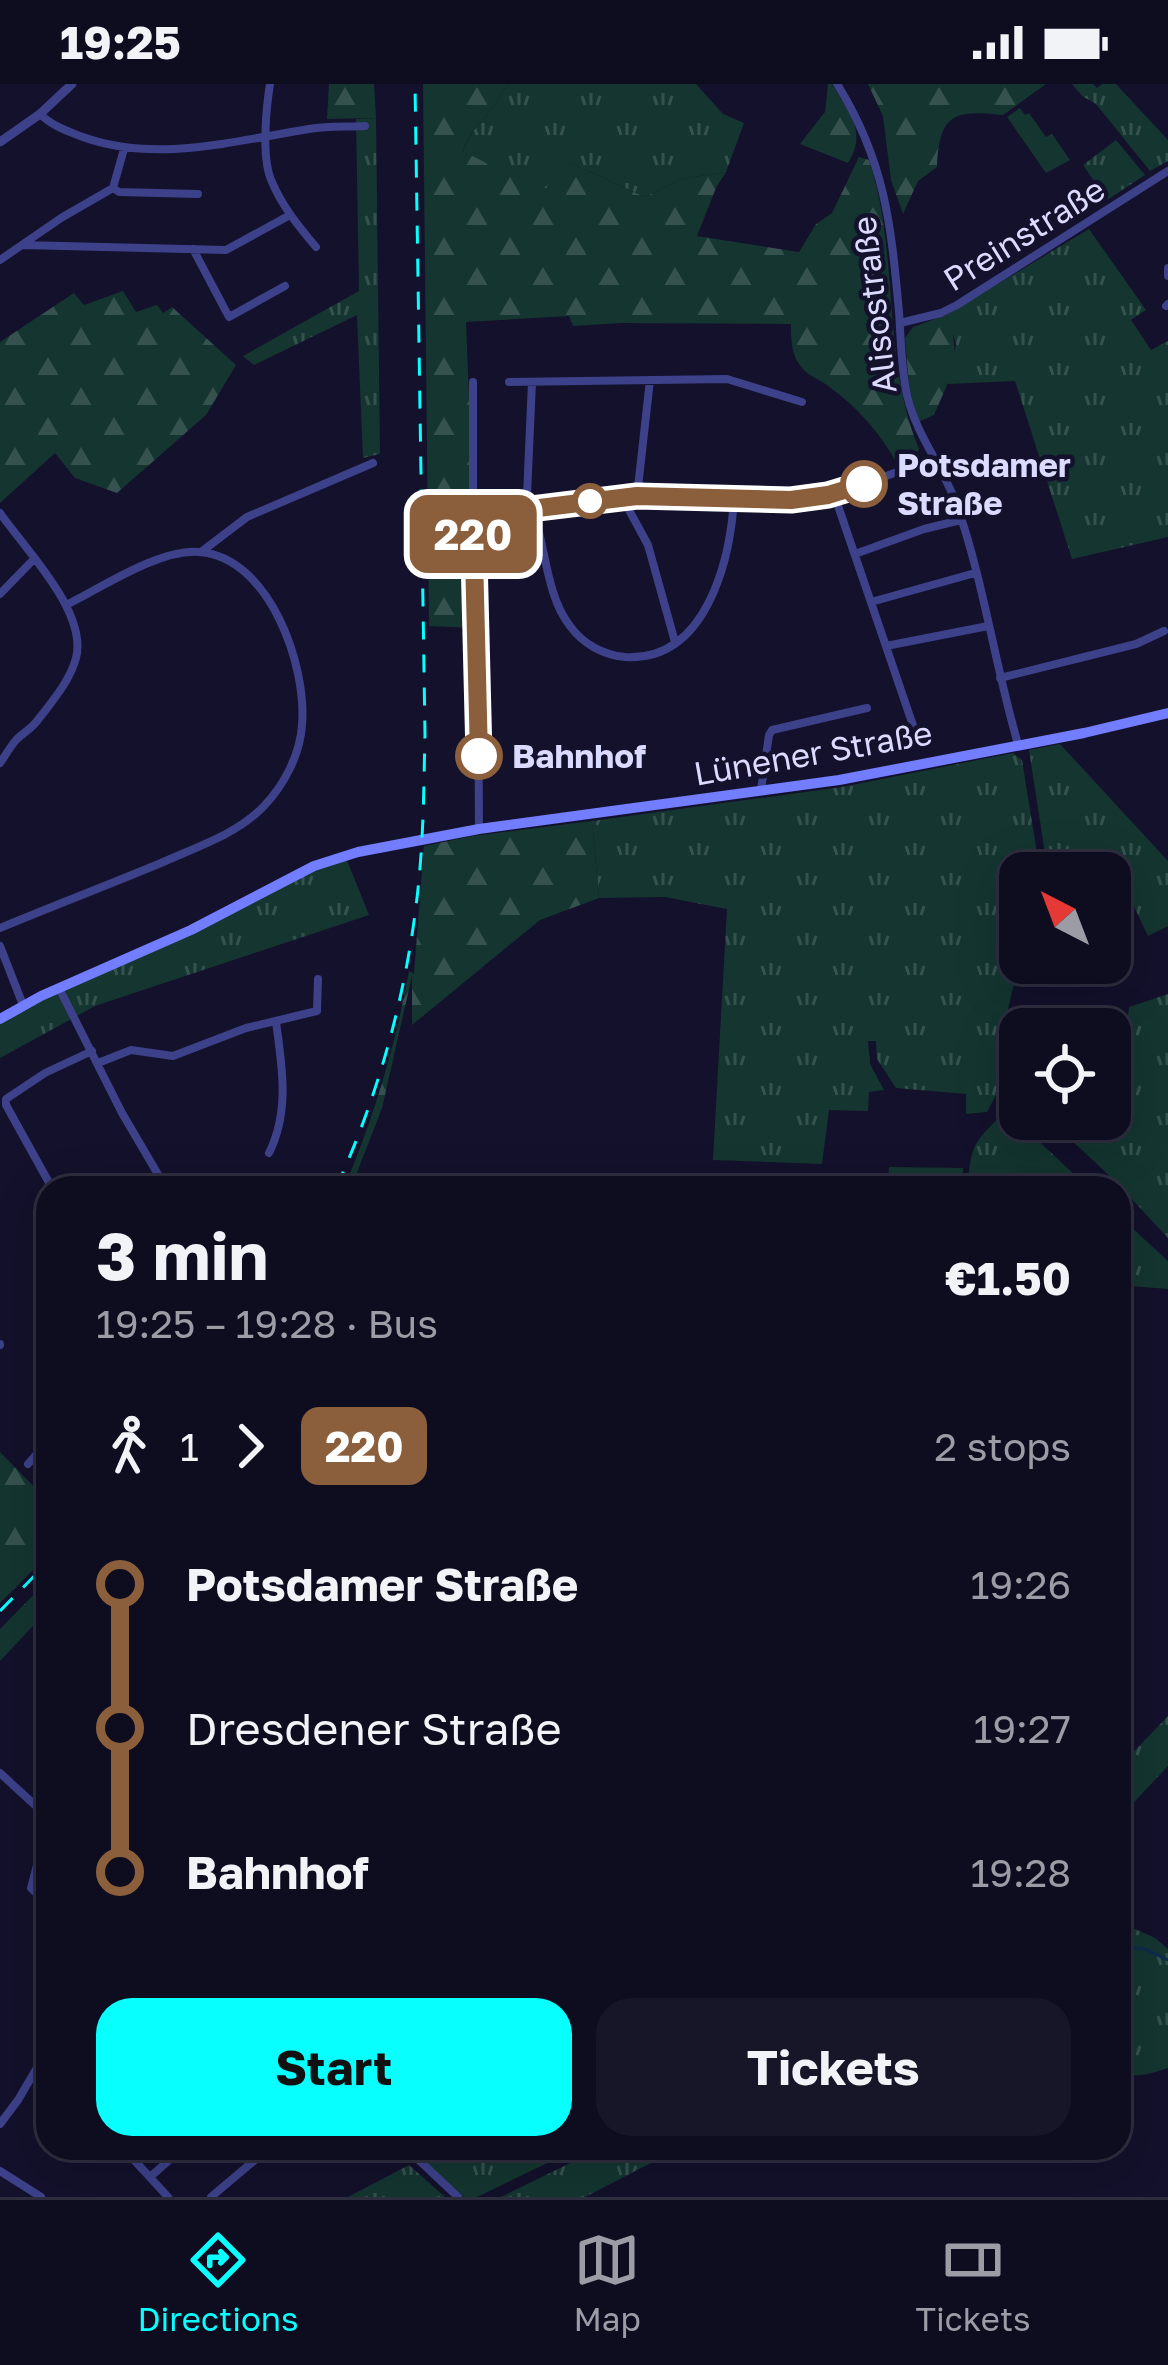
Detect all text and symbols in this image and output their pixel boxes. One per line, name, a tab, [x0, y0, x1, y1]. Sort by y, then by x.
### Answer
text: 19:25	[60, 15, 181, 69]
street label: Preinstraße	[936, 169, 1111, 298]
street label: Alisostraße	[843, 214, 904, 396]
place label: Potsdamer Straße	[897, 445, 1071, 522]
marker: Potsdamer Straße	[842, 462, 886, 506]
unlabelled marker	[574, 485, 606, 517]
line badge: 220	[404, 495, 542, 573]
text: 220	[434, 509, 512, 559]
street label: Lünener Straße	[691, 712, 935, 793]
marker: Bahnhof	[457, 734, 501, 778]
place label: Bahnhof	[512, 736, 646, 775]
north arrow	[999, 852, 1131, 984]
map controls	[999, 852, 1131, 1140]
button: locate	[999, 1008, 1131, 1140]
text: 3 min	[96, 1215, 269, 1295]
text: €1.50	[945, 1251, 1071, 1305]
text: 19:25 – 19:28 · Bus	[96, 1300, 438, 1347]
icon: walk	[96, 1413, 162, 1479]
icon: forward	[217, 1413, 283, 1479]
text: 220	[325, 1421, 403, 1471]
text: 1	[180, 1423, 199, 1470]
text: 2 stops	[934, 1423, 1071, 1470]
text: Potsdamer Straße	[186, 1557, 578, 1611]
text: 19:26	[971, 1561, 1071, 1608]
text: Dresdener Straße	[186, 1701, 562, 1755]
text: 19:27	[973, 1705, 1071, 1752]
text: Bahnhof	[186, 1845, 369, 1899]
text: 19:28	[970, 1849, 1071, 1896]
button: Start	[96, 1998, 572, 2136]
button: Tickets	[596, 1998, 1071, 2136]
tab: Directions	[137, 2227, 299, 2338]
tab: Map	[573, 2227, 641, 2338]
tab: Tickets	[915, 2227, 1031, 2338]

